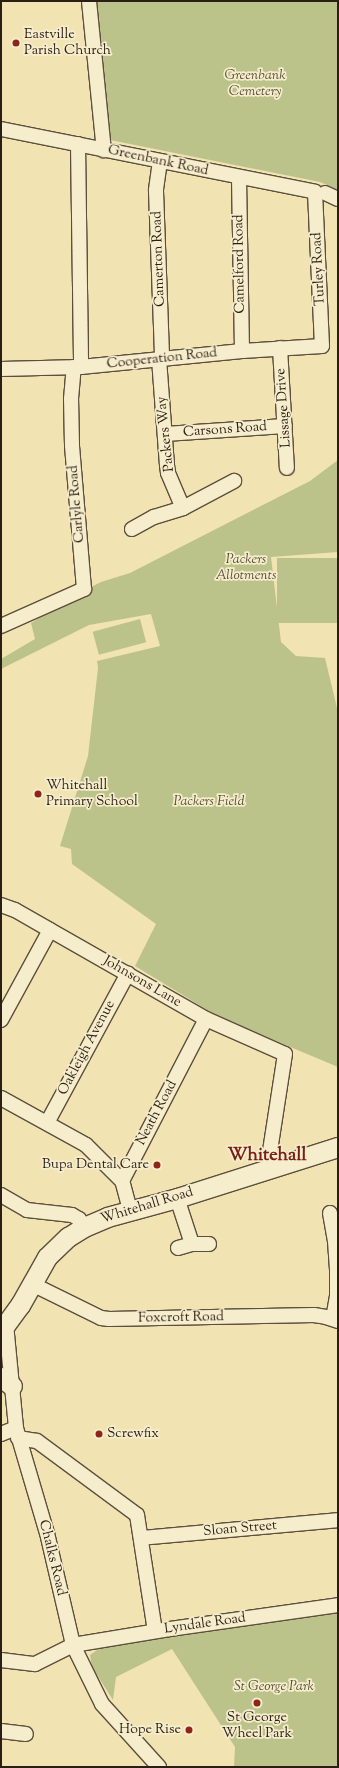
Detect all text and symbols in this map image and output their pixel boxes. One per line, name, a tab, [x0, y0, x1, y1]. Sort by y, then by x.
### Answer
place label: Eastville Parish Church	[24, 27, 111, 60]
marker: Eastville Parish Church	[11, 38, 21, 48]
park label: Greenbank Cemetery	[224, 68, 286, 100]
street label: Greenbank Road	[106, 142, 210, 180]
street label: Camerton Road	[149, 211, 169, 307]
street label: Camelford Road	[231, 214, 249, 314]
street label: Turley Road	[309, 232, 329, 306]
street label: Cooperation Road	[106, 345, 218, 373]
street label: Lissage Drive	[273, 368, 295, 448]
street label: Packers Way	[154, 395, 178, 473]
street label: Carsons Road	[183, 419, 267, 441]
street label: Carlyle Road	[65, 464, 89, 544]
park label: Packers Allotments	[216, 552, 276, 584]
place label: Whitehall Primary School	[46, 778, 138, 810]
marker: Whitehall Primary School	[33, 789, 43, 799]
park label: Packers Field	[173, 794, 245, 810]
street label: Johnsons Lane	[100, 953, 184, 1011]
street label: Oakleigh Avenue	[55, 998, 119, 1098]
street label: Neath Road	[133, 1078, 181, 1148]
district label: Whitehall	[228, 1145, 306, 1167]
place label: Bupa Dental Care	[42, 1157, 149, 1173]
marker: Bupa Dental Care	[152, 1160, 162, 1170]
street label: Whitehall Road	[99, 1184, 195, 1228]
street label: Foxcroft Road	[138, 1309, 224, 1327]
place label: Screwfix	[107, 1426, 159, 1442]
marker: Screwfix	[94, 1429, 104, 1439]
street label: Sloan Street	[203, 1517, 277, 1541]
street label: Chalks Road	[34, 1518, 70, 1598]
street label: Lyndale Road	[163, 1610, 247, 1638]
park label: St George Park	[234, 1679, 314, 1695]
marker: St George Wheel Park	[252, 1698, 262, 1708]
place label: St George Wheel Park	[222, 1710, 292, 1742]
place label: Hope Rise	[119, 1722, 181, 1738]
marker: Hope Rise	[184, 1725, 194, 1735]

